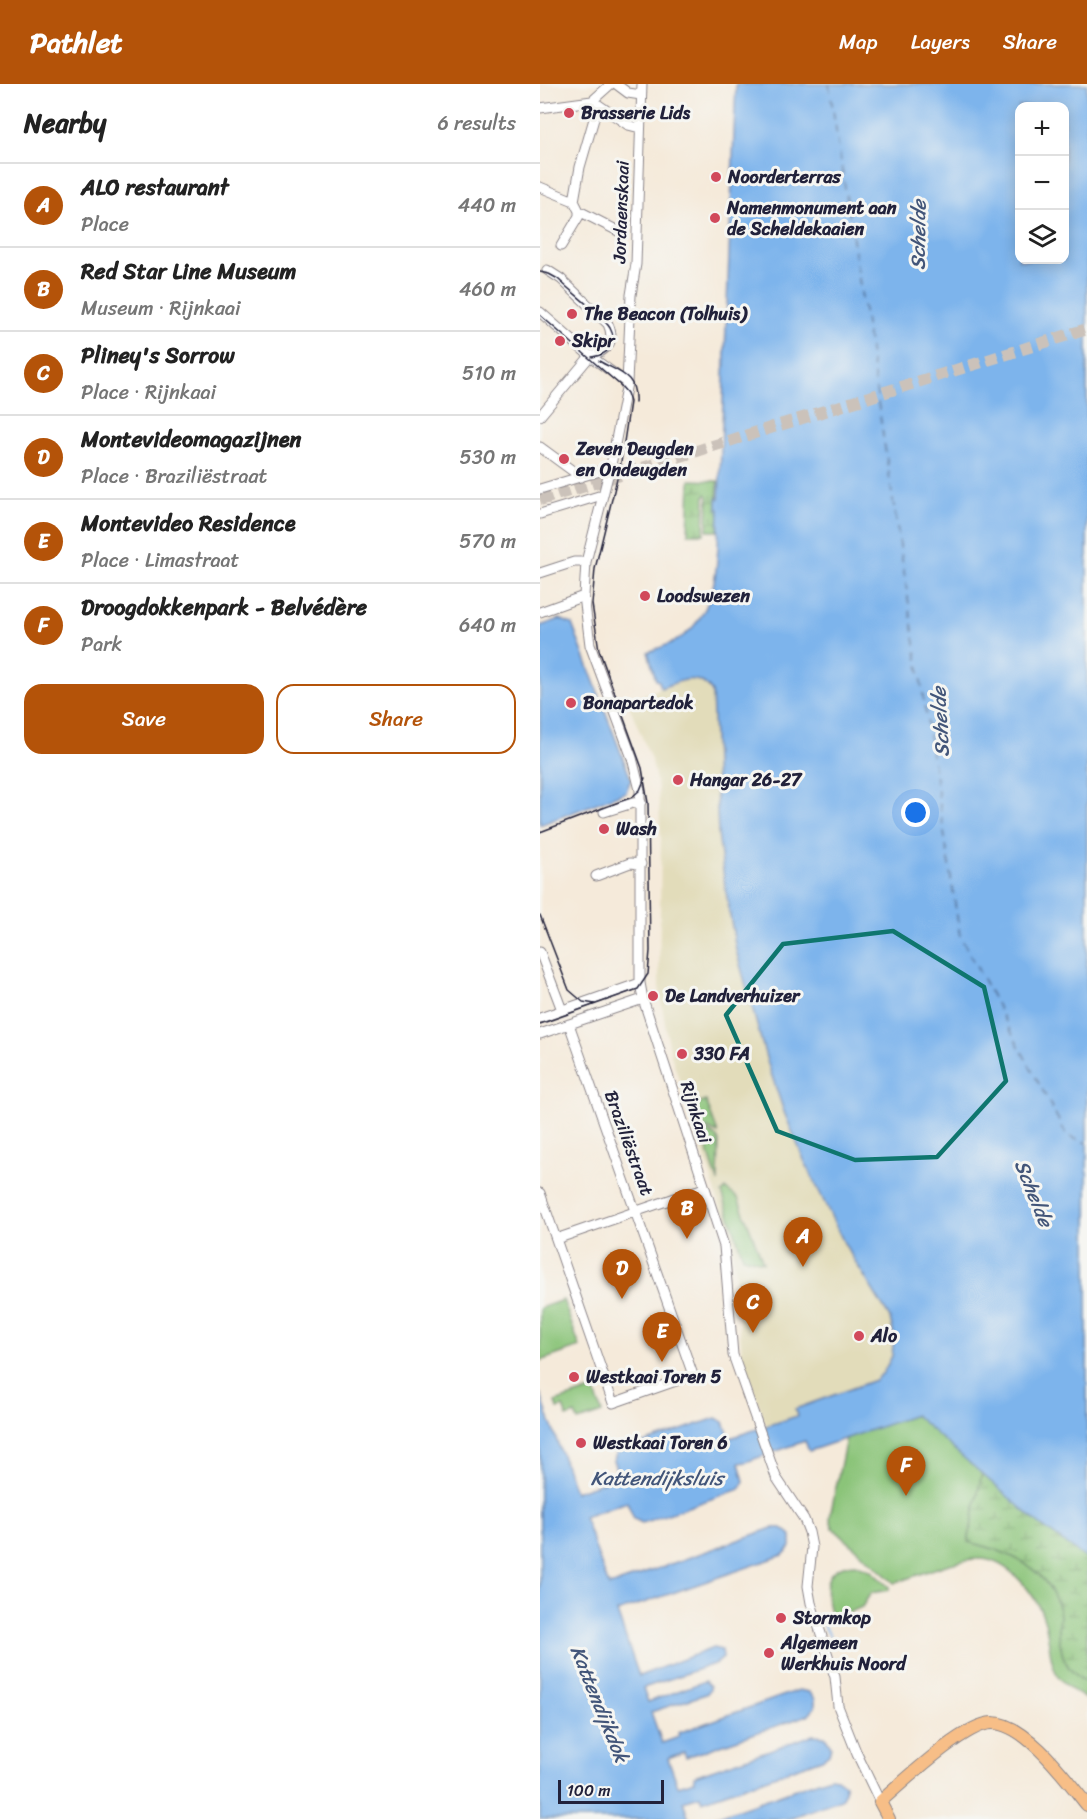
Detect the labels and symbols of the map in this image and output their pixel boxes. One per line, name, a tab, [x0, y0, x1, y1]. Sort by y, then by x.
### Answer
place label: Brasserie Lids	[581, 97, 691, 129]
marker: Brasserie Lids	[562, 106, 576, 120]
street label: Jordaenskaai	[603, 159, 639, 265]
place label: Noorderterras	[727, 161, 842, 193]
marker: Noorderterras	[709, 170, 723, 184]
place label: Namenmonument aan de Scheldekaaien	[726, 192, 897, 245]
water label: Schelde	[900, 198, 937, 270]
marker: Namenmonument aan de Scheldekaaien	[708, 211, 722, 225]
place label: The Beacon (Tolhuis)	[584, 298, 748, 330]
marker: The Beacon (Tolhuis)	[565, 307, 579, 321]
place label: Skipr	[571, 325, 616, 357]
marker: Skipr	[553, 334, 567, 348]
place label: Zeven Deugden en Ondeugden	[575, 433, 694, 486]
marker: Zeven Deugden en Ondeugden	[557, 452, 571, 466]
place label: Loodswezen	[657, 580, 750, 612]
marker: Loodswezen	[638, 589, 652, 603]
water label: Schelde	[921, 684, 960, 758]
place label: Bonapartedok	[583, 687, 694, 719]
marker: Bonapartedok	[564, 696, 578, 710]
place label: Hangar 26-27	[689, 764, 803, 796]
marker: Hangar 26-27	[671, 773, 685, 787]
your location	[901, 798, 930, 827]
place label: Wash	[616, 813, 657, 845]
marker: Wash	[597, 822, 611, 836]
place label: De Landverhuizer	[665, 980, 801, 1012]
marker: De Landverhuizer	[646, 989, 660, 1003]
place label: 330 FA	[693, 1038, 750, 1070]
marker: 330 FA	[675, 1047, 689, 1061]
street label: Rijnkaai	[671, 1077, 721, 1148]
street label: Braziliëstraat	[595, 1086, 663, 1200]
water label: Schelde	[1004, 1154, 1063, 1234]
pin: B	[668, 1190, 706, 1239]
pin: A	[784, 1218, 822, 1267]
pin: D	[602, 1250, 641, 1299]
pin: C	[734, 1284, 772, 1333]
pin: E	[642, 1312, 682, 1362]
place label: Alo	[870, 1320, 898, 1352]
marker: Alo	[852, 1329, 866, 1343]
place label: Westkaai Toren 5	[586, 1361, 722, 1393]
marker: Westkaai Toren 5	[567, 1370, 581, 1384]
place label: Westkaai Toren 6	[593, 1427, 728, 1459]
marker: Westkaai Toren 6	[574, 1436, 588, 1450]
pin: F	[886, 1446, 926, 1496]
water label: Kattendijksluis	[591, 1461, 726, 1496]
place label: Stormkop	[792, 1602, 871, 1634]
marker: Stormkop	[774, 1611, 788, 1625]
place label: Algemeen Werkhuis Noord	[780, 1627, 907, 1680]
water label: Kattendijkdok	[560, 1640, 639, 1769]
marker: Algemeen Werkhuis Noord	[762, 1646, 776, 1660]
scale bar	[558, 1777, 664, 1804]

